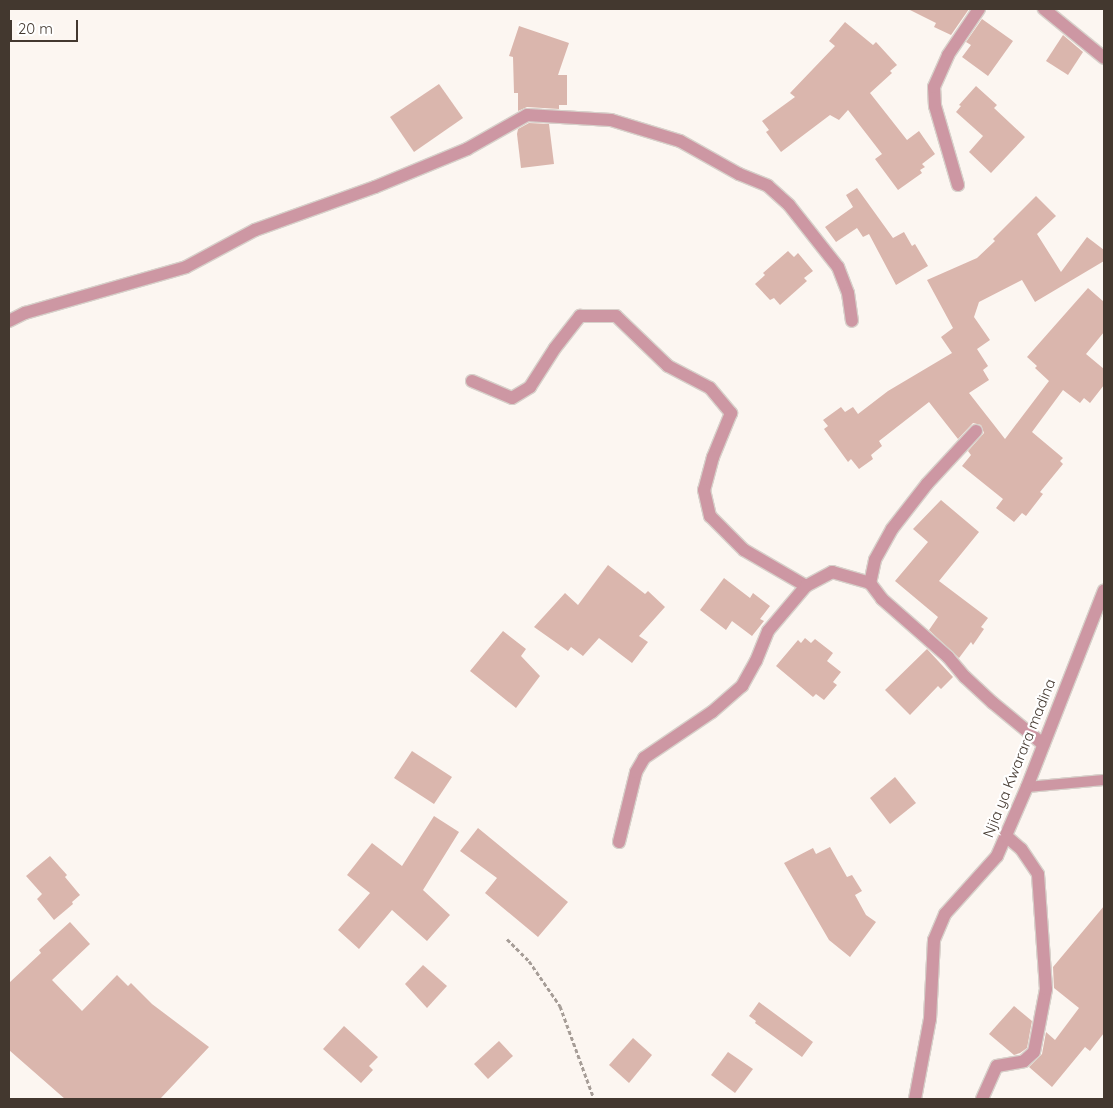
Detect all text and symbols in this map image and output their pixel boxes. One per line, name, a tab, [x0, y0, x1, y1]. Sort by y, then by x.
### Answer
scale bar	[12, 10, 80, 42]
text: 20 m	[18, 19, 53, 38]
street label: Njia ya Kwarara madina	[979, 676, 1059, 840]

